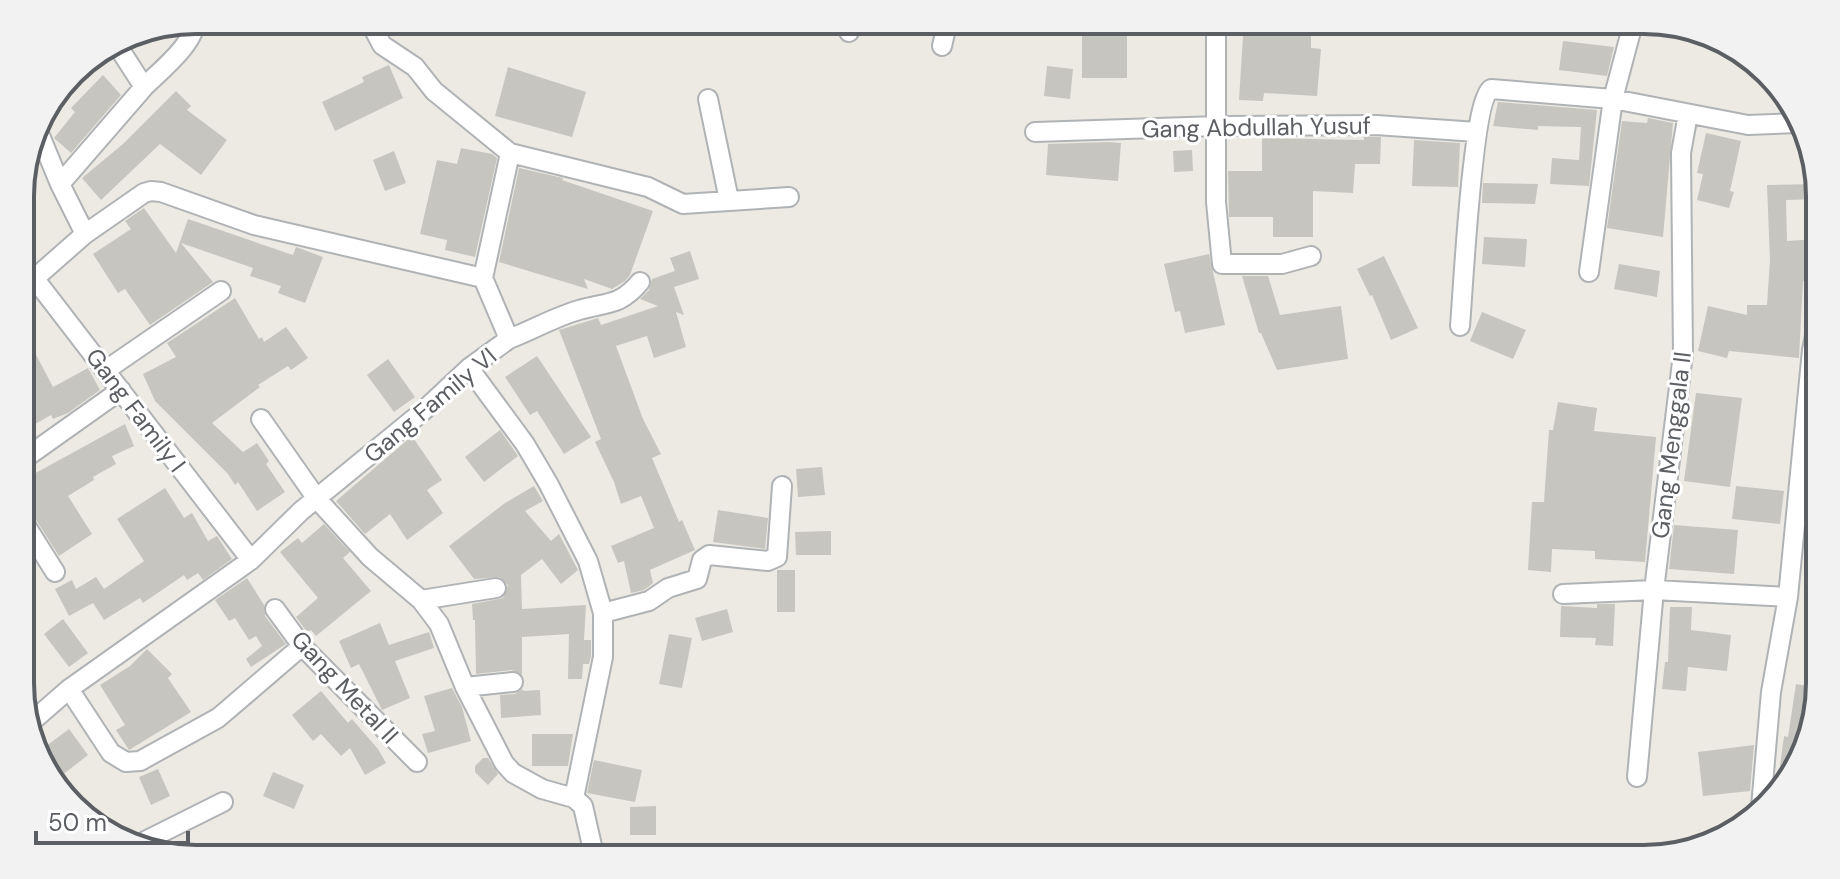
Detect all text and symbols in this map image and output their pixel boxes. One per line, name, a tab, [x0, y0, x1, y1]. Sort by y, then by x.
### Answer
street label: Gang Abdullah Yusuf	[1141, 109, 1371, 145]
street label: Gang Family VI	[357, 340, 503, 470]
street label: Gang Family I	[79, 342, 193, 478]
street label: Gang Menggala II	[1644, 350, 1698, 540]
street label: Gang Metal II	[285, 624, 405, 750]
scale bar	[36, 795, 188, 845]
text: 50 m	[48, 807, 107, 838]

